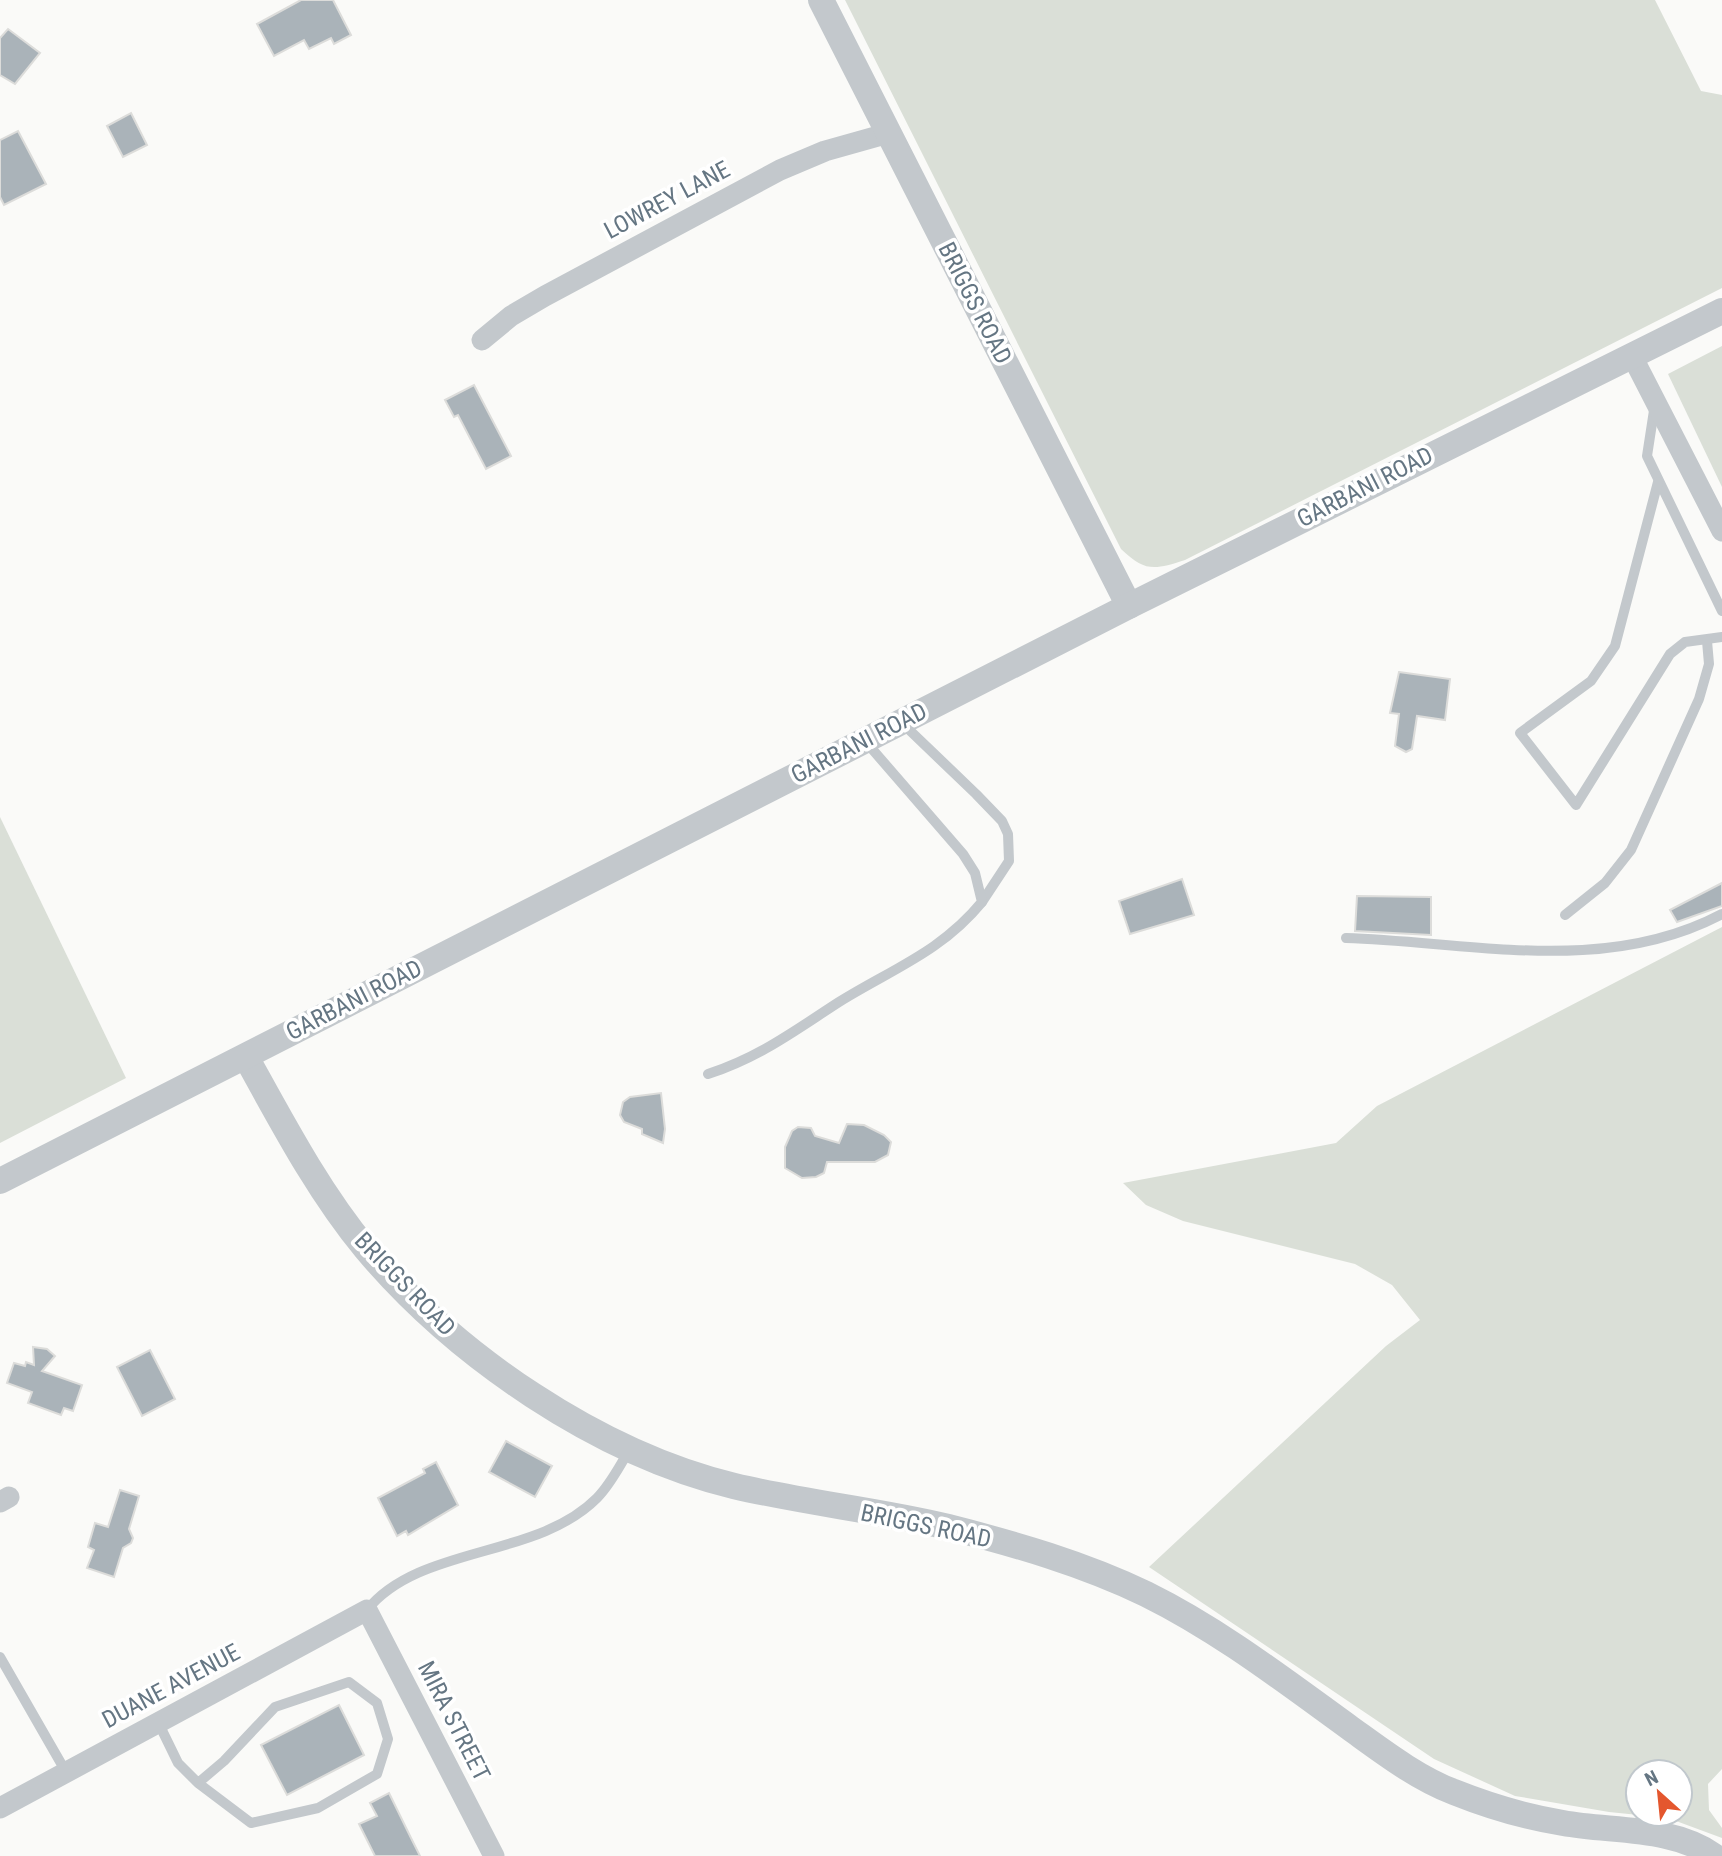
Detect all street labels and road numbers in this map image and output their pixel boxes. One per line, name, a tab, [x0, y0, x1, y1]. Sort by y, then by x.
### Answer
street label: LOWREY LANE	[599, 155, 735, 245]
street label: BRIGGS ROAD	[932, 238, 1018, 368]
street label: GARBANI ROAD	[1292, 441, 1438, 533]
street label: GARBANI ROAD	[786, 697, 932, 789]
street label: GARBANI ROAD	[281, 954, 427, 1046]
street label: BRIGGS ROAD	[349, 1227, 461, 1341]
street label: BRIGGS ROAD	[858, 1499, 994, 1553]
street label: DUANE AVENUE	[98, 1638, 245, 1734]
street label: MIRA STREET	[412, 1657, 496, 1785]

